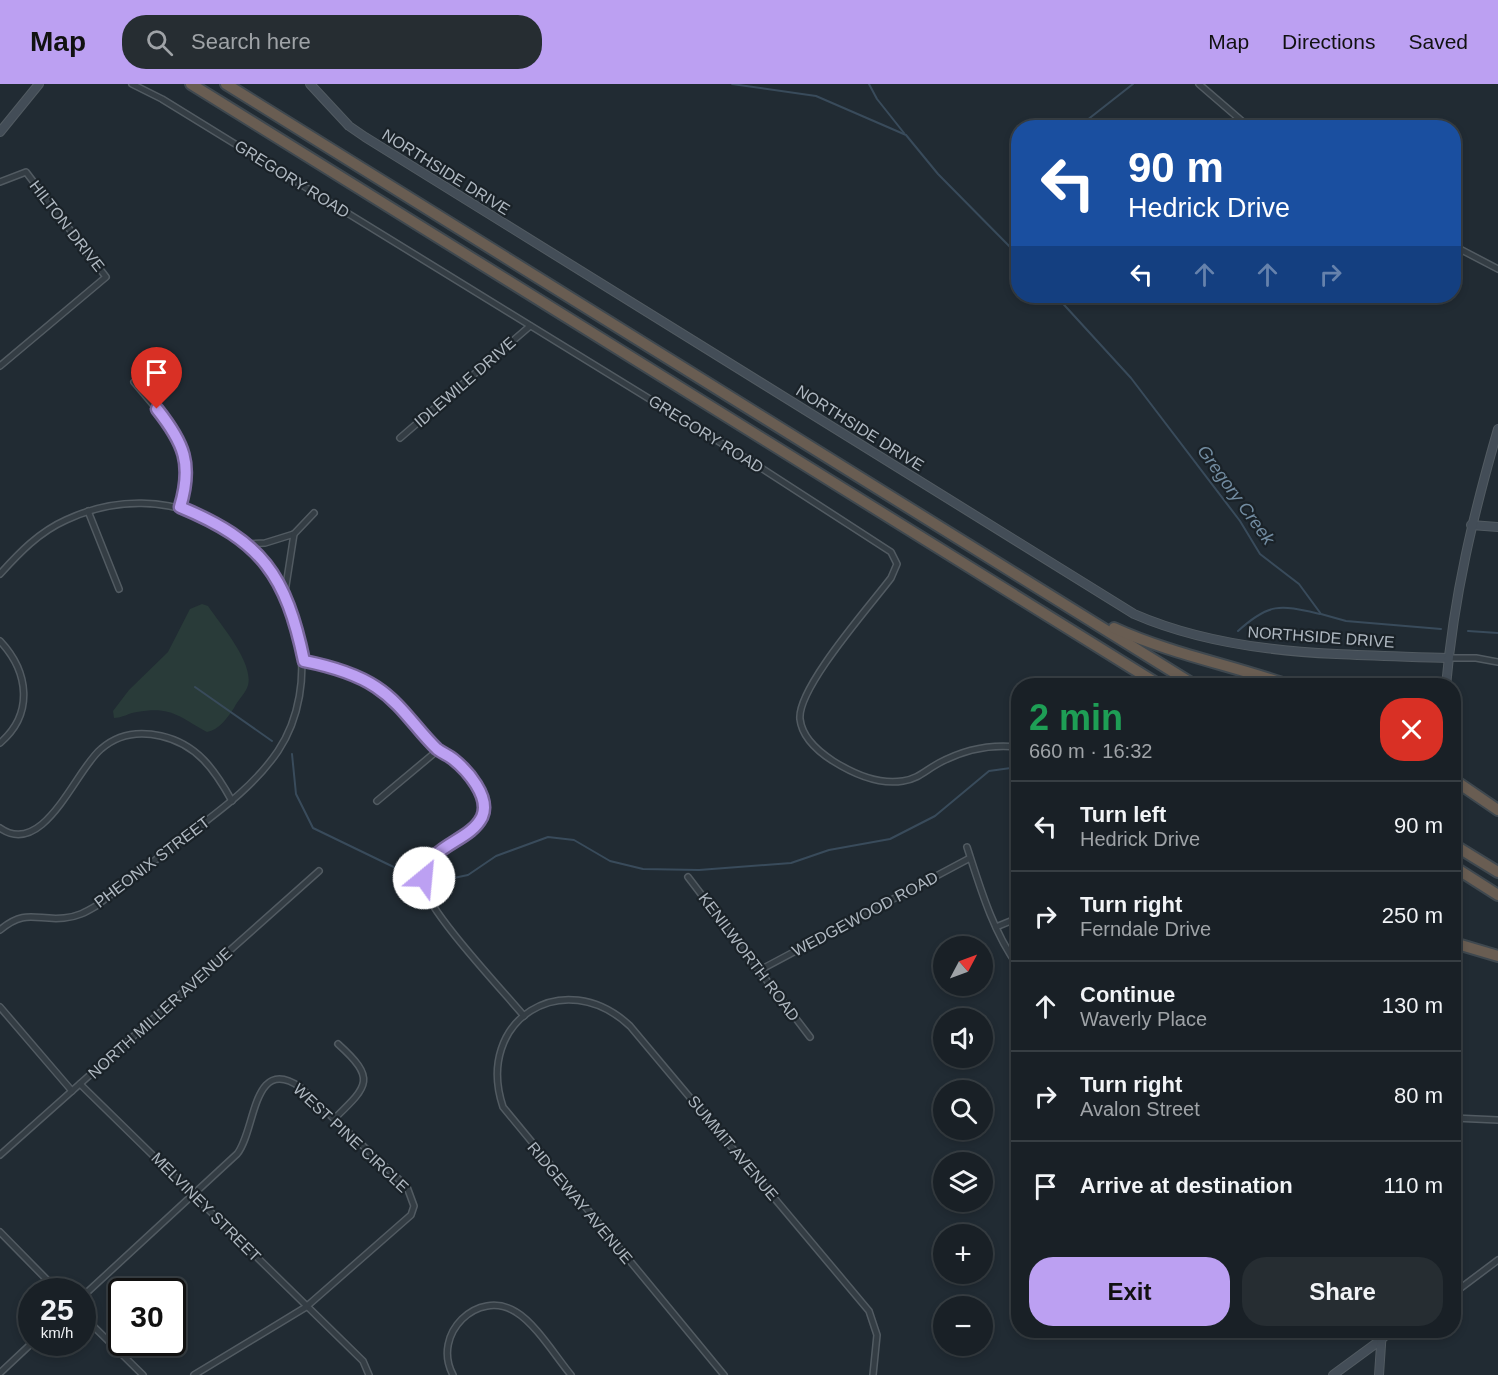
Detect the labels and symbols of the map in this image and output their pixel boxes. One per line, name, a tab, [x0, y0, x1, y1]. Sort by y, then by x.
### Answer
street label: NORTHSIDE DRIVE	[379, 126, 513, 218]
street label: GREGORY ROAD	[232, 137, 352, 221]
street label: HILTON DRIVE	[26, 177, 108, 275]
street label: IDLEWILE DRIVE	[411, 334, 519, 430]
pin	[131, 347, 182, 409]
street label: NORTHSIDE DRIVE	[793, 382, 927, 474]
street label: GREGORY ROAD	[646, 392, 766, 476]
water label: Gregory Creek	[1193, 441, 1279, 549]
street label: NORTHSIDE DRIVE	[1247, 623, 1395, 651]
street label: PHEONIX STREET	[91, 813, 213, 911]
position arrow	[392, 846, 456, 910]
street label: WEDGEWOOD ROAD	[789, 868, 941, 960]
street label: KENILWORTH ROAD	[695, 890, 803, 1024]
north arrow	[933, 936, 993, 996]
street label: NORTH MILLER AVENUE	[85, 944, 235, 1082]
street label: WEST PINE CIRCLE	[290, 1080, 412, 1196]
street label: SUMMIT AVENUE	[684, 1092, 782, 1204]
street label: RIDGEWAY AVENUE	[524, 1139, 636, 1267]
street label: MELVINEY STREET	[148, 1149, 264, 1265]
speed limit sign: 30	[108, 1278, 186, 1356]

